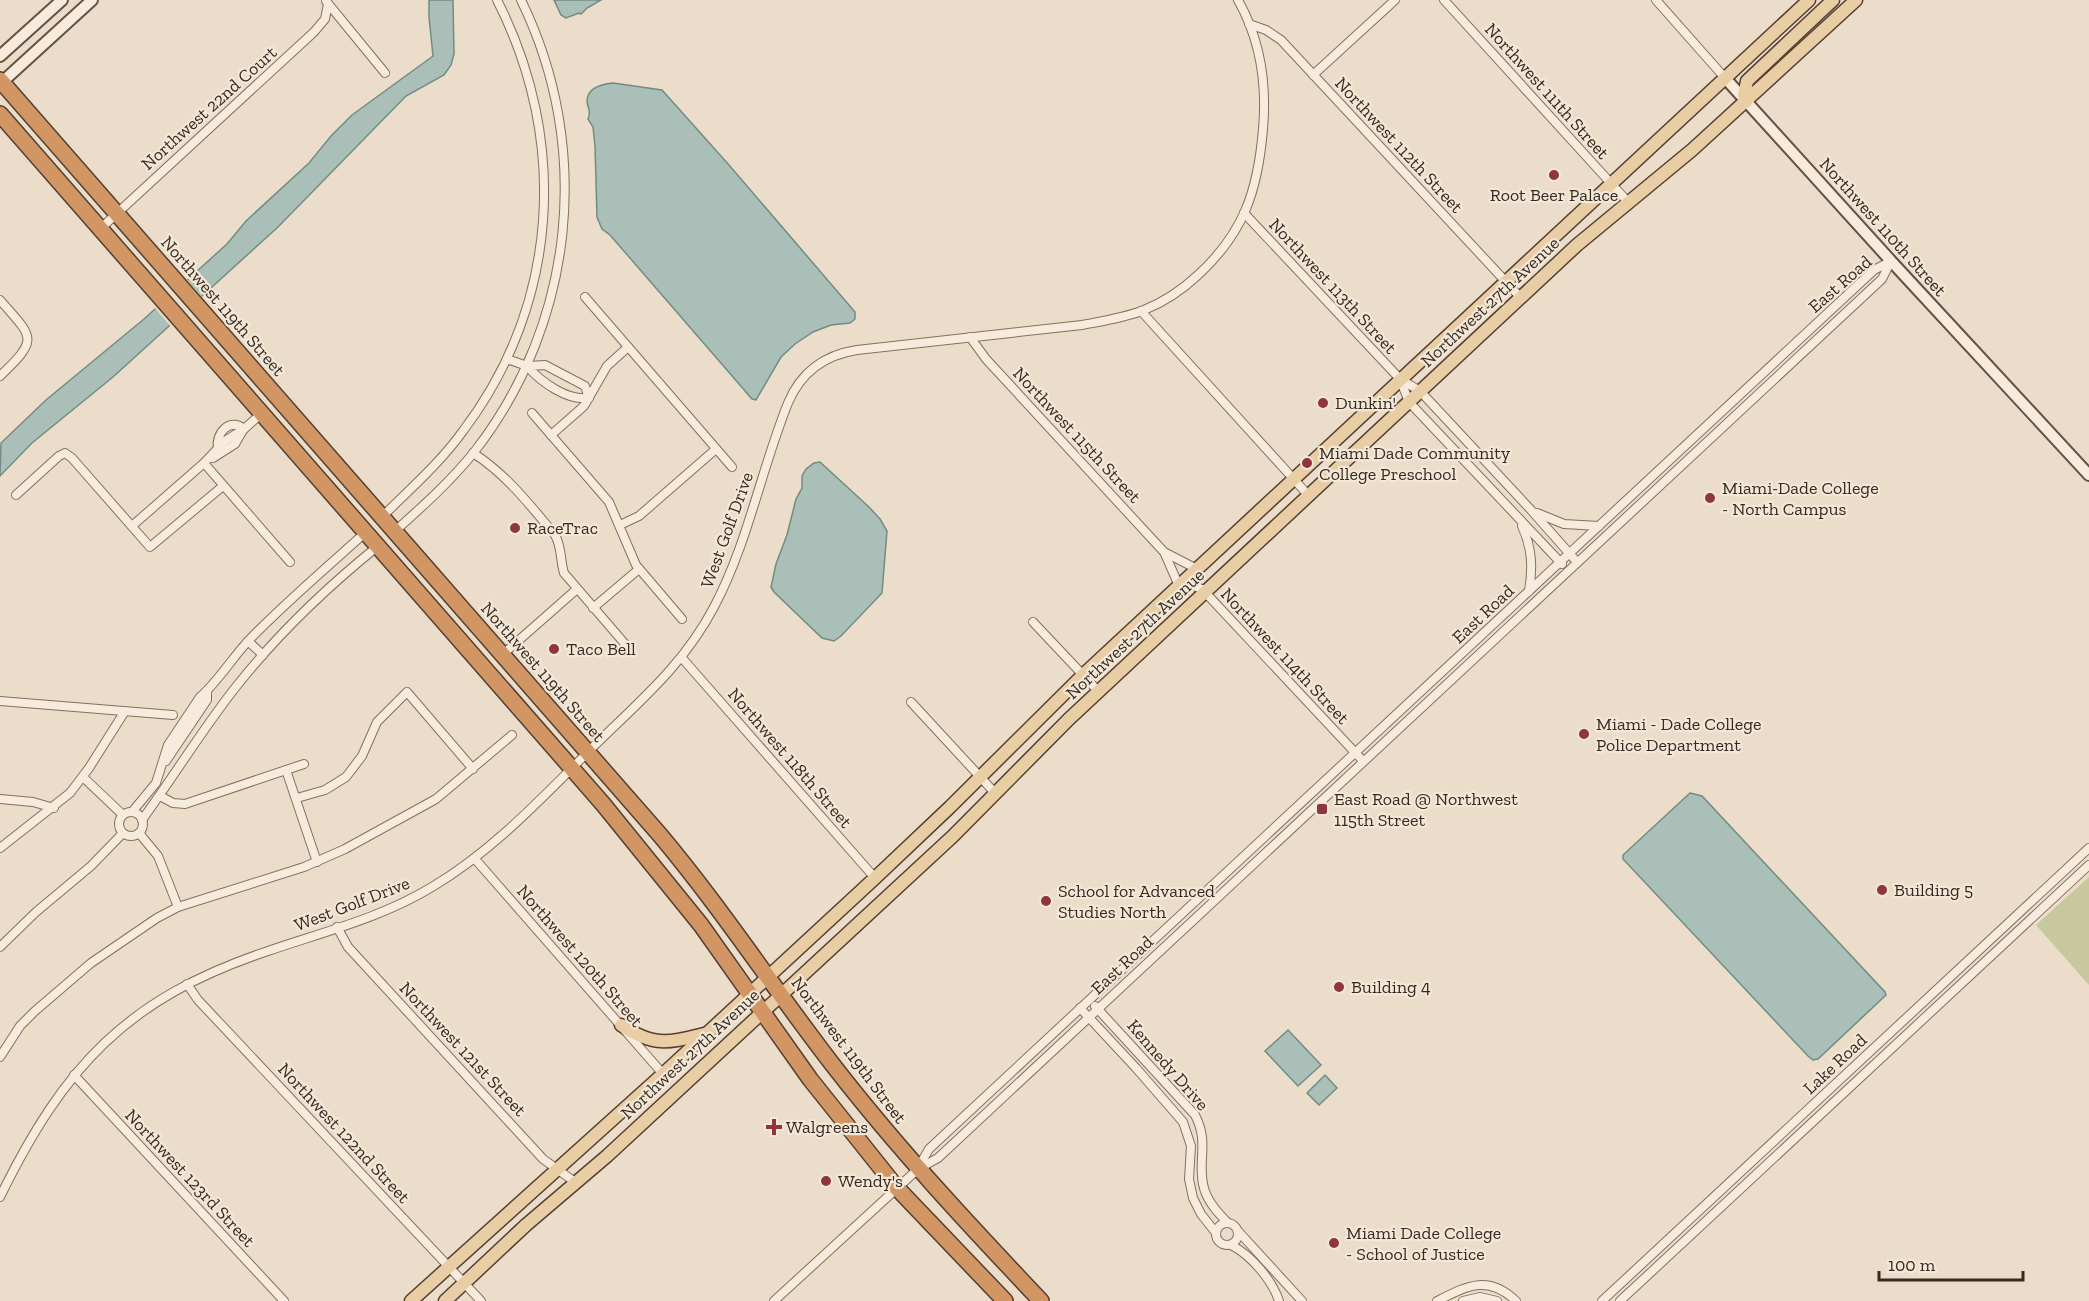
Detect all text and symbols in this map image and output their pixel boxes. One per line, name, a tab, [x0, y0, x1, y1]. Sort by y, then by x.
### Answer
street label: Northwest 111th Street	[1480, 18, 1614, 164]
street label: Northwest 22nd Court	[137, 41, 282, 175]
street label: Northwest 112th Street	[1330, 72, 1468, 218]
street label: Northwest 110th Street	[1815, 153, 1951, 301]
marker: Root Beer Palace	[1547, 168, 1561, 182]
place label: Root Beer Palace	[1490, 184, 1618, 206]
street label: Northwest 113th Street	[1264, 214, 1402, 359]
street label: Northwest 119th Street	[156, 231, 290, 381]
street label: Northwest 27th Avenue	[1416, 232, 1564, 372]
street label: East Road	[1804, 250, 1876, 317]
street label: Northwest 115th Street	[1008, 362, 1146, 508]
place label: Dunkin'	[1335, 392, 1396, 414]
marker: Dunkin'	[1316, 396, 1330, 410]
place label: Miami Dade Community College Preschool	[1319, 442, 1511, 485]
marker: Miami Dade Community College Preschool	[1300, 456, 1314, 470]
street label: West Golf Drive	[696, 469, 758, 591]
place label: Miami-Dade College - North Campus	[1722, 477, 1879, 520]
marker: Miami-Dade College - North Campus	[1703, 491, 1717, 505]
place label: RaceTrac	[527, 517, 598, 539]
marker: RaceTrac	[508, 521, 522, 535]
street label: Northwest 27th Avenue	[1061, 564, 1209, 704]
street label: East Road	[1447, 580, 1519, 648]
street label: Northwest 114th Street	[1216, 583, 1354, 729]
street label: Northwest 119th Street	[476, 597, 610, 747]
place label: Taco Bell	[566, 638, 636, 660]
marker: Taco Bell	[547, 642, 561, 656]
street label: Northwest 118th Street	[723, 683, 857, 833]
place label: Miami - Dade College Police Department	[1596, 713, 1762, 756]
marker: Miami - Dade College Police Department	[1577, 727, 1591, 741]
place label: East Road @ Northwest 115th Street	[1334, 788, 1518, 831]
marker: East Road @ Northwest 115th Street	[1315, 802, 1329, 816]
street label: West Golf Drive	[291, 872, 413, 936]
place label: Building 5	[1894, 879, 1973, 901]
street label: Northwest 120th Street	[512, 880, 648, 1032]
place label: School for Advanced Studies North	[1058, 880, 1215, 923]
marker: Building 5	[1875, 883, 1889, 897]
marker: School for Advanced Studies North	[1039, 894, 1053, 908]
street label: East Road	[1086, 931, 1158, 999]
street label: Northwest 119th Street	[787, 972, 912, 1128]
place label: Building 4	[1351, 976, 1431, 998]
street label: Northwest 121st Street	[395, 977, 531, 1121]
marker: Building 4	[1332, 980, 1346, 994]
street label: Northwest 27th Avenue	[616, 984, 764, 1124]
street label: Kennedy Drive	[1122, 1015, 1214, 1115]
street label: Lake Road	[1799, 1029, 1871, 1099]
street label: Northwest 122nd Street	[273, 1058, 415, 1208]
street label: Northwest 123rd Street	[120, 1104, 260, 1252]
place label: Walgreens	[786, 1116, 868, 1138]
marker: Walgreens	[767, 1120, 781, 1134]
place label: Wendy's	[838, 1170, 903, 1192]
marker: Wendy's	[819, 1174, 833, 1188]
place label: Miami Dade College - School of Justice	[1346, 1222, 1501, 1265]
marker: Miami Dade College - School of Justice	[1327, 1236, 1341, 1250]
scale bar	[1879, 1244, 2023, 1282]
text: 100 m	[1888, 1254, 1936, 1276]

